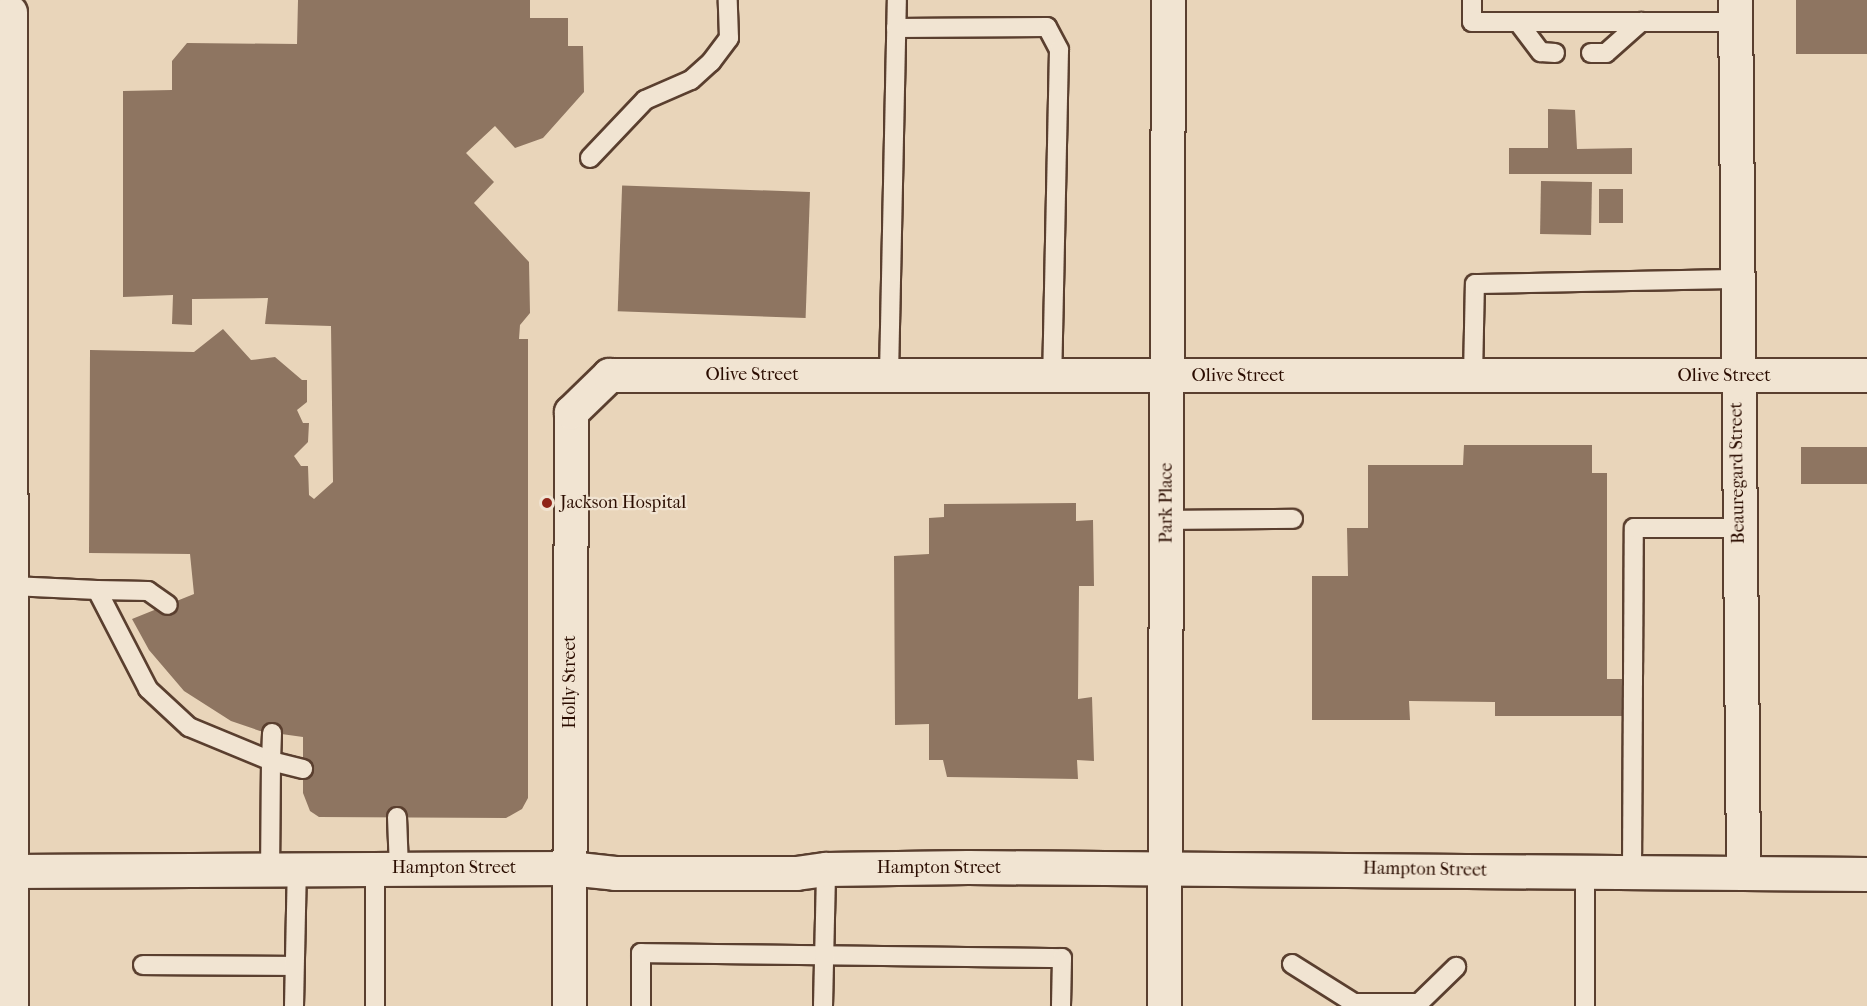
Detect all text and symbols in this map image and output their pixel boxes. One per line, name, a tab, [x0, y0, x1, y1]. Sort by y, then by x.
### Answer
street label: Olive Street	[705, 364, 799, 386]
street label: Olive Street	[1191, 365, 1285, 387]
street label: Olive Street	[1677, 365, 1771, 387]
street label: Beauregard Street	[1726, 402, 1750, 544]
street label: Park Place	[1156, 463, 1178, 543]
place label: Jackson Hospital	[560, 492, 686, 514]
marker: Jackson Hospital	[538, 494, 556, 512]
street label: Holly Street	[559, 635, 581, 729]
street label: Hampton Street	[392, 857, 516, 879]
street label: Hampton Street	[877, 857, 1001, 879]
street label: Hampton Street	[1363, 858, 1487, 882]

